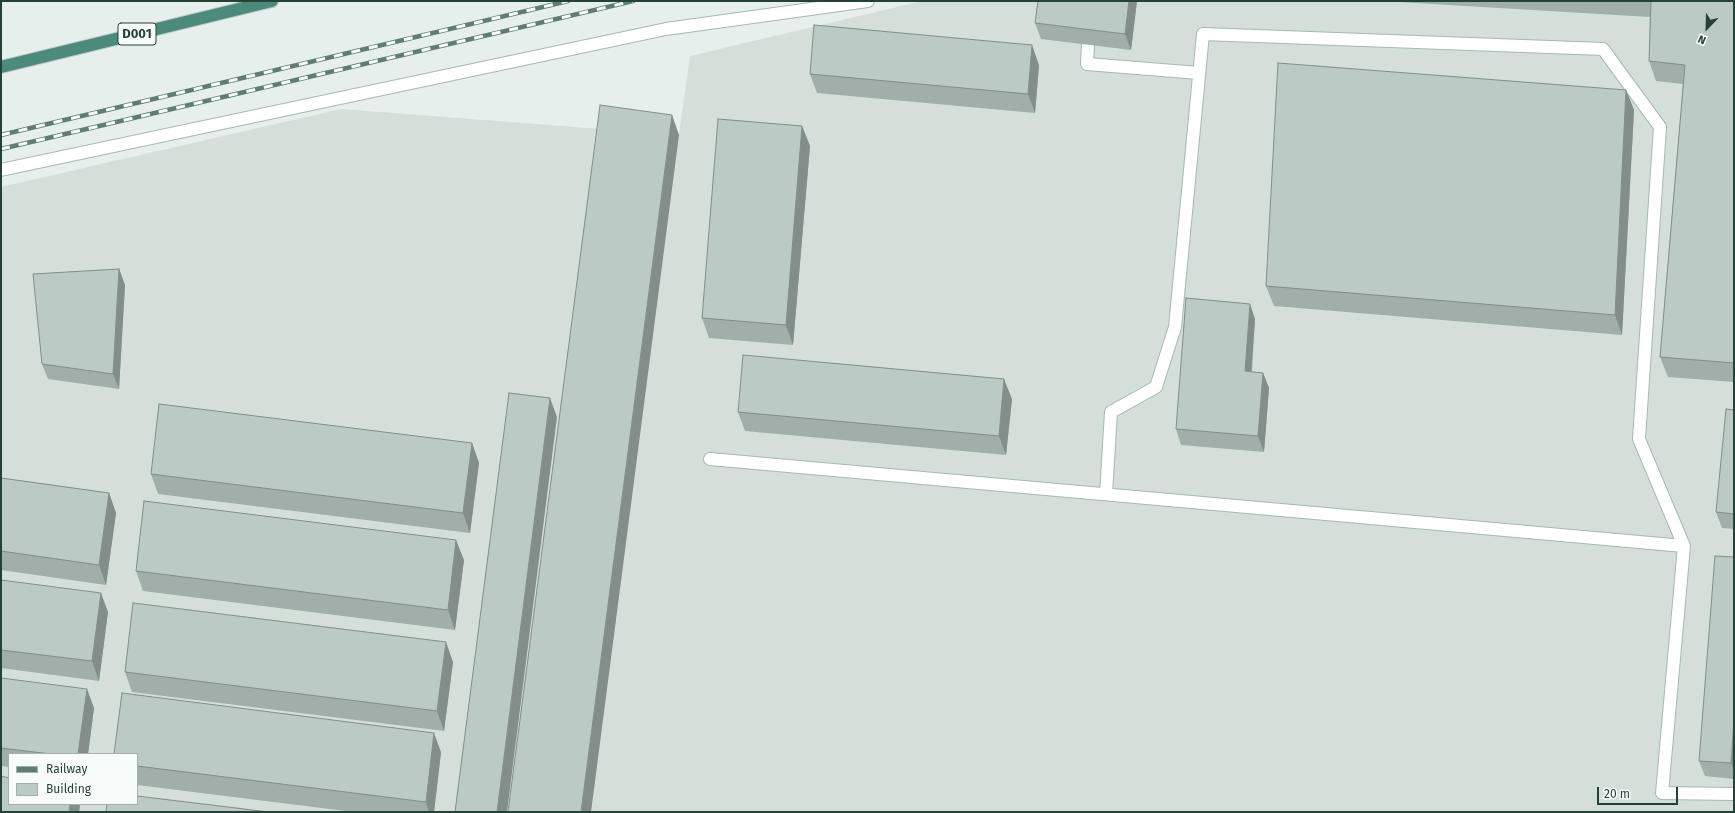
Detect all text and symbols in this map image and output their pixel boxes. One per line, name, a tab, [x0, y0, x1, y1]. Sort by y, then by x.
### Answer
north arrow	[1687, 8, 1727, 48]
road number: D001	[118, 23, 156, 45]
text: N	[1696, 32, 1708, 47]
legend	[8, 753, 138, 805]
text: Railway	[46, 762, 87, 776]
scale bar	[1599, 779, 1680, 805]
text: Building	[46, 782, 91, 796]
text: 20 m	[1604, 787, 1630, 801]

